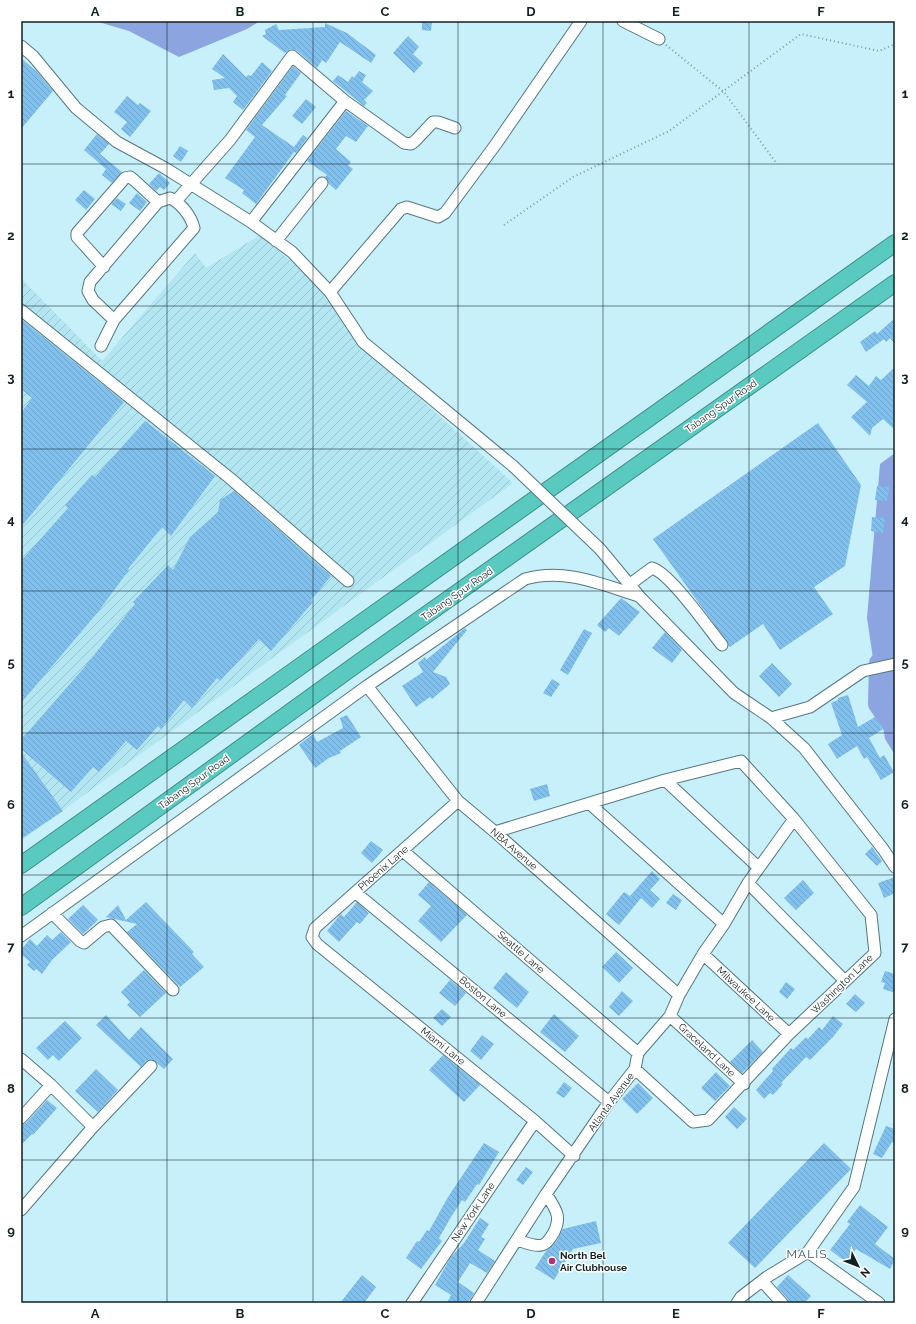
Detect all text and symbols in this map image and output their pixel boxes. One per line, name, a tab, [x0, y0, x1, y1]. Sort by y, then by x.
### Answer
text: A	[91, 4, 100, 19]
text: B	[236, 4, 245, 19]
text: C	[381, 4, 390, 19]
text: D	[526, 4, 536, 19]
text: E	[672, 4, 680, 19]
text: F	[817, 4, 825, 19]
text: 1	[8, 86, 15, 101]
text: 1	[902, 86, 909, 101]
text: 2	[7, 228, 15, 243]
text: 2	[901, 228, 909, 243]
text: 3	[7, 370, 15, 385]
text: 3	[901, 370, 909, 385]
street label: Tabang Spur Road	[683, 377, 759, 435]
text: 4	[7, 512, 15, 527]
text: 4	[901, 512, 909, 527]
street label: Tabang Spur Road	[419, 565, 495, 623]
text: 5	[7, 655, 15, 670]
text: 5	[901, 655, 909, 670]
street label: Tabang Spur Road	[157, 753, 231, 811]
text: 6	[7, 797, 15, 812]
text: 6	[901, 797, 909, 812]
street label: NBA Avenue	[488, 826, 540, 872]
street label: Phoenix Lane	[356, 843, 410, 893]
street label: Seattle Lane	[495, 929, 547, 975]
text: 7	[7, 939, 15, 954]
text: 7	[901, 939, 909, 954]
street label: Washington Lane	[809, 952, 875, 1016]
street label: Milwaukee Lane	[715, 964, 777, 1024]
street label: Boston Lane	[457, 974, 509, 1020]
street label: Graceland Lane	[676, 1021, 738, 1079]
street label: Miami Lane	[419, 1025, 467, 1067]
street label: Atlanta Avenue	[586, 1070, 636, 1134]
text: 8	[7, 1081, 15, 1096]
text: 8	[901, 1081, 909, 1096]
street label: New York Lane	[449, 1180, 497, 1244]
text: 9	[7, 1223, 15, 1238]
text: 9	[901, 1223, 909, 1238]
north arrow	[838, 1246, 878, 1286]
district label: MALIS	[787, 1247, 827, 1261]
place label: North Bel Air Clubhouse	[560, 1250, 627, 1273]
marker: North Bel Air Clubhouse	[547, 1256, 557, 1266]
text: N	[857, 1265, 873, 1280]
text: A	[91, 1306, 100, 1321]
text: B	[236, 1306, 245, 1321]
text: C	[381, 1306, 390, 1321]
text: D	[526, 1306, 536, 1321]
text: E	[672, 1306, 680, 1321]
text: F	[817, 1306, 825, 1321]

